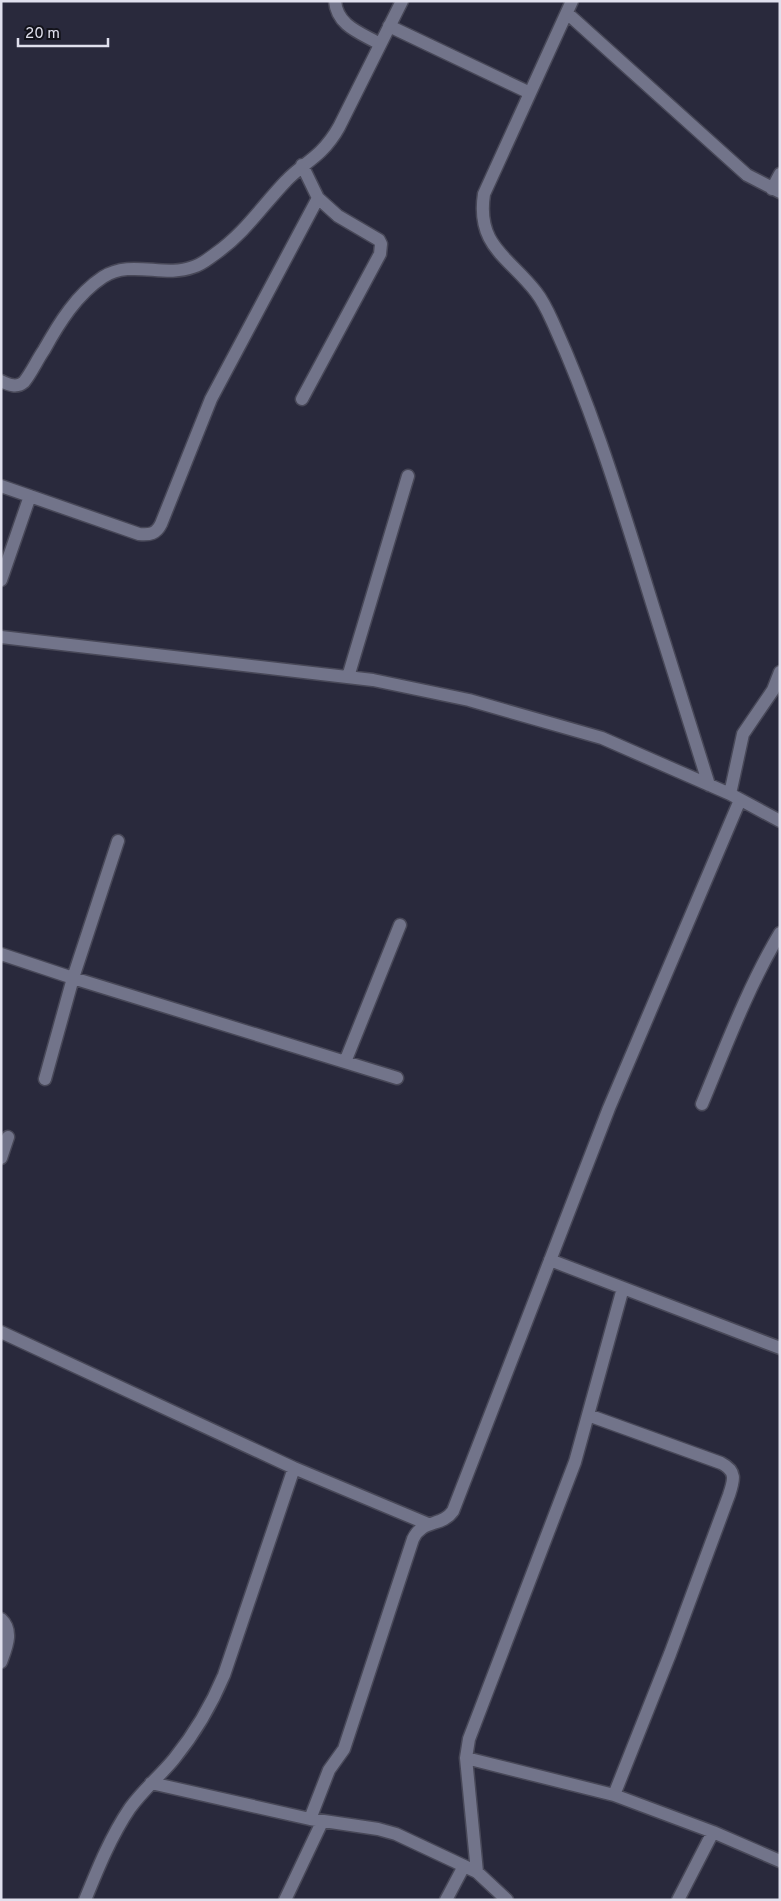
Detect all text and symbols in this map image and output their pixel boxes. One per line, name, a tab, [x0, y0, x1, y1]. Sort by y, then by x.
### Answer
scale bar	[18, 15, 108, 47]
text: 20 m	[25, 25, 60, 44]

